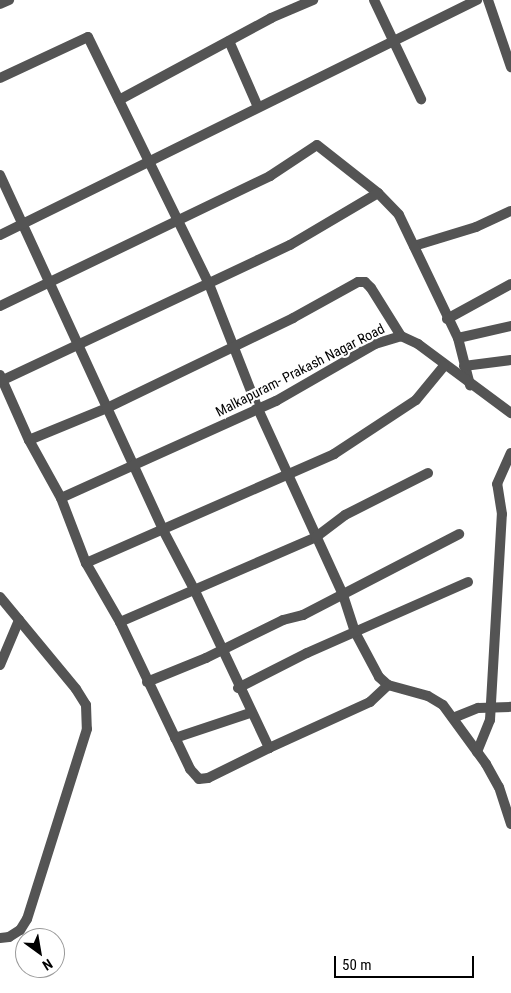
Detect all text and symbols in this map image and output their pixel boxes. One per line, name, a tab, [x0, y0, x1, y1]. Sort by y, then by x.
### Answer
street label: Malkapuram- Prakash Nagar Road	[213, 320, 387, 420]
north arrow	[15, 928, 65, 978]
scale bar	[336, 946, 476, 978]
text: N	[40, 956, 55, 974]
text: 50 m	[342, 956, 372, 974]

